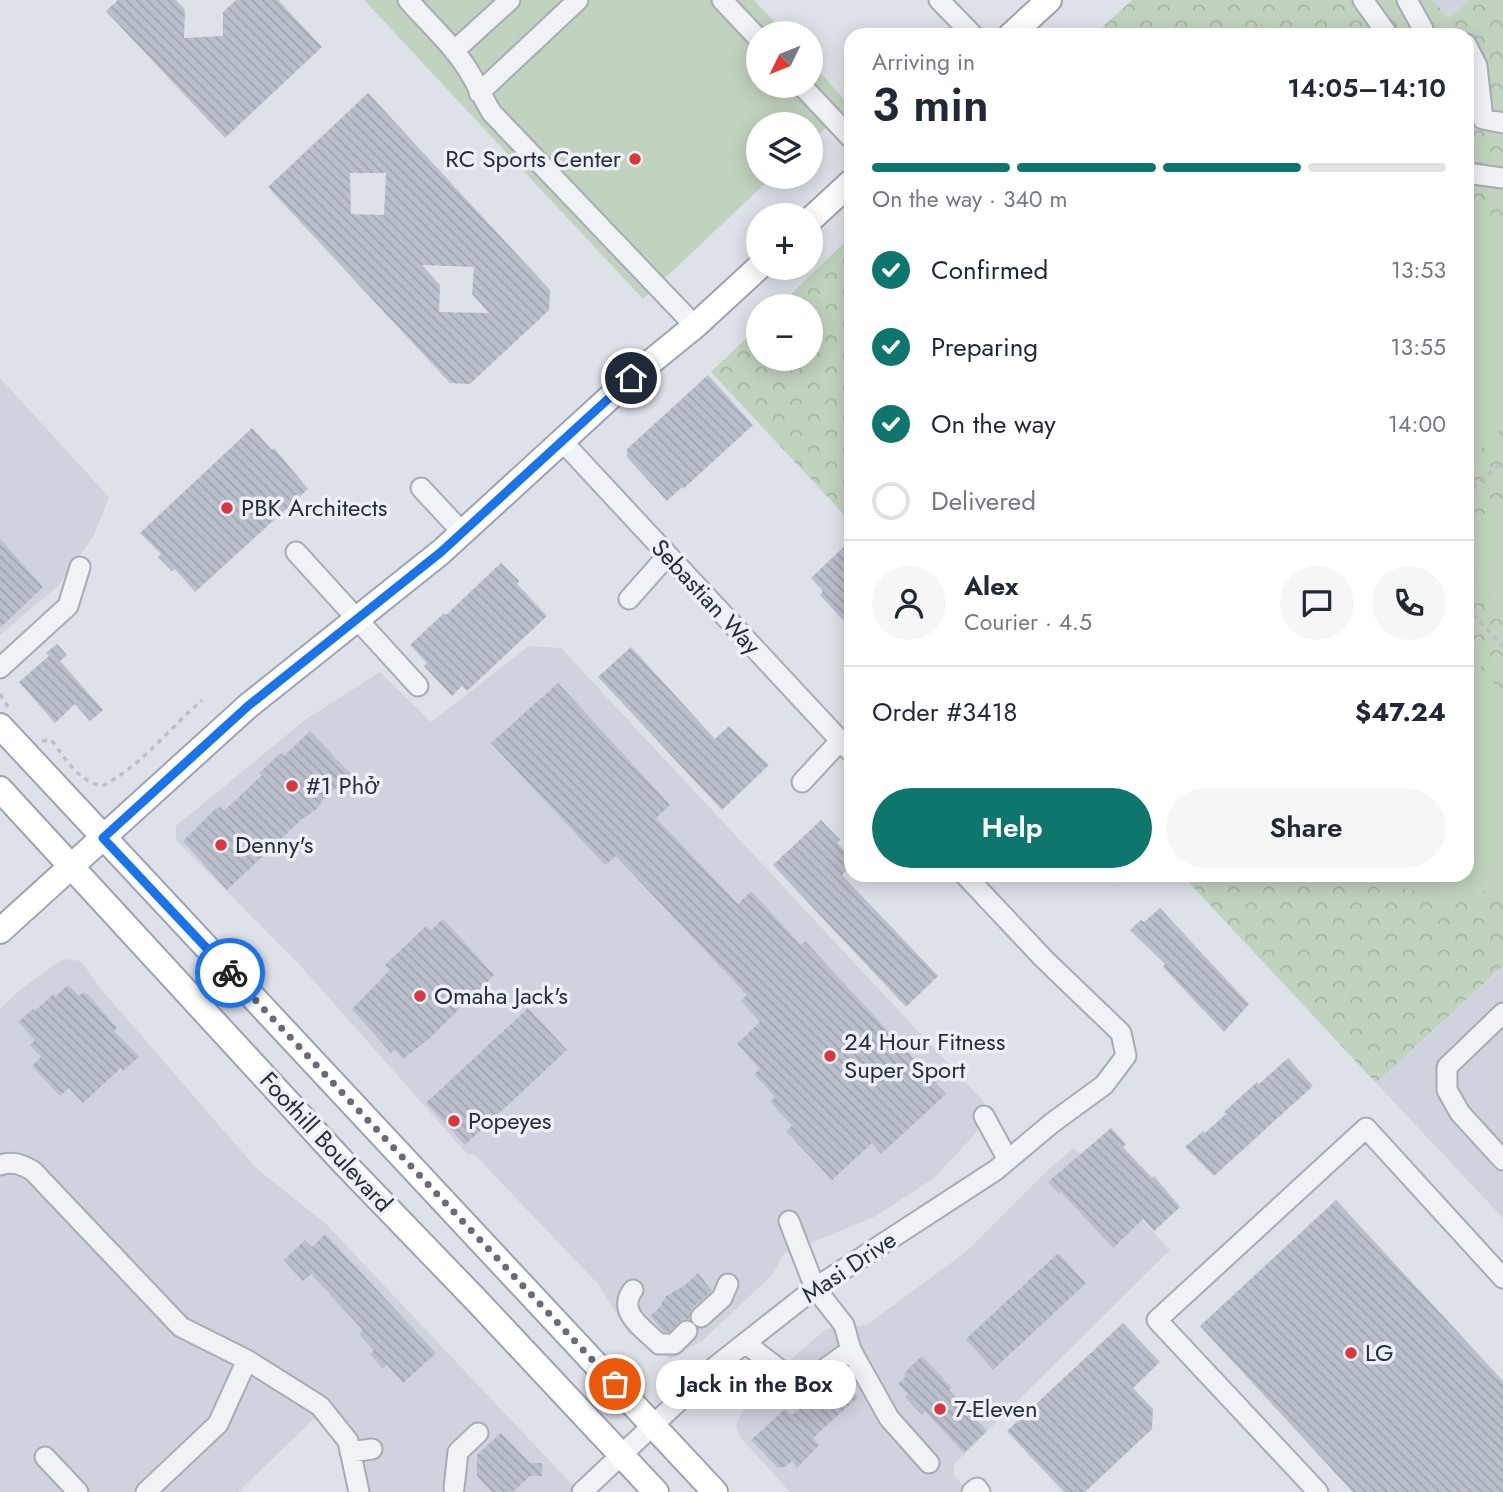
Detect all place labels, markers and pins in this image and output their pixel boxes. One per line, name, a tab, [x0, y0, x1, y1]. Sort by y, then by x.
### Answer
place label: RC Sports Center	[445, 141, 622, 176]
marker: RC Sports Center	[627, 151, 643, 167]
pin	[601, 348, 661, 408]
place label: PBK Architects	[241, 490, 387, 525]
marker: PBK Architects	[219, 500, 235, 516]
place label: #1 Phở	[306, 768, 380, 803]
marker: #1 Phở	[284, 778, 300, 794]
place label: Denny's	[235, 827, 313, 862]
marker: Denny's	[213, 837, 229, 853]
place label: Omaha Jack's	[434, 978, 568, 1013]
marker: Omaha Jack's	[412, 988, 428, 1004]
place label: 24 Hour Fitness Super Sport	[844, 1024, 1005, 1087]
marker: 24 Hour Fitness Super Sport	[822, 1048, 838, 1064]
place label: Popeyes	[468, 1103, 551, 1138]
marker: Popeyes	[446, 1113, 462, 1129]
place label: LG	[1365, 1335, 1394, 1370]
marker: LG	[1343, 1345, 1359, 1361]
pin	[585, 1354, 645, 1414]
callout: Jack in the Box	[657, 1360, 856, 1408]
place label: 7-Eleven	[954, 1391, 1038, 1426]
marker: 7-Eleven	[932, 1401, 948, 1417]

